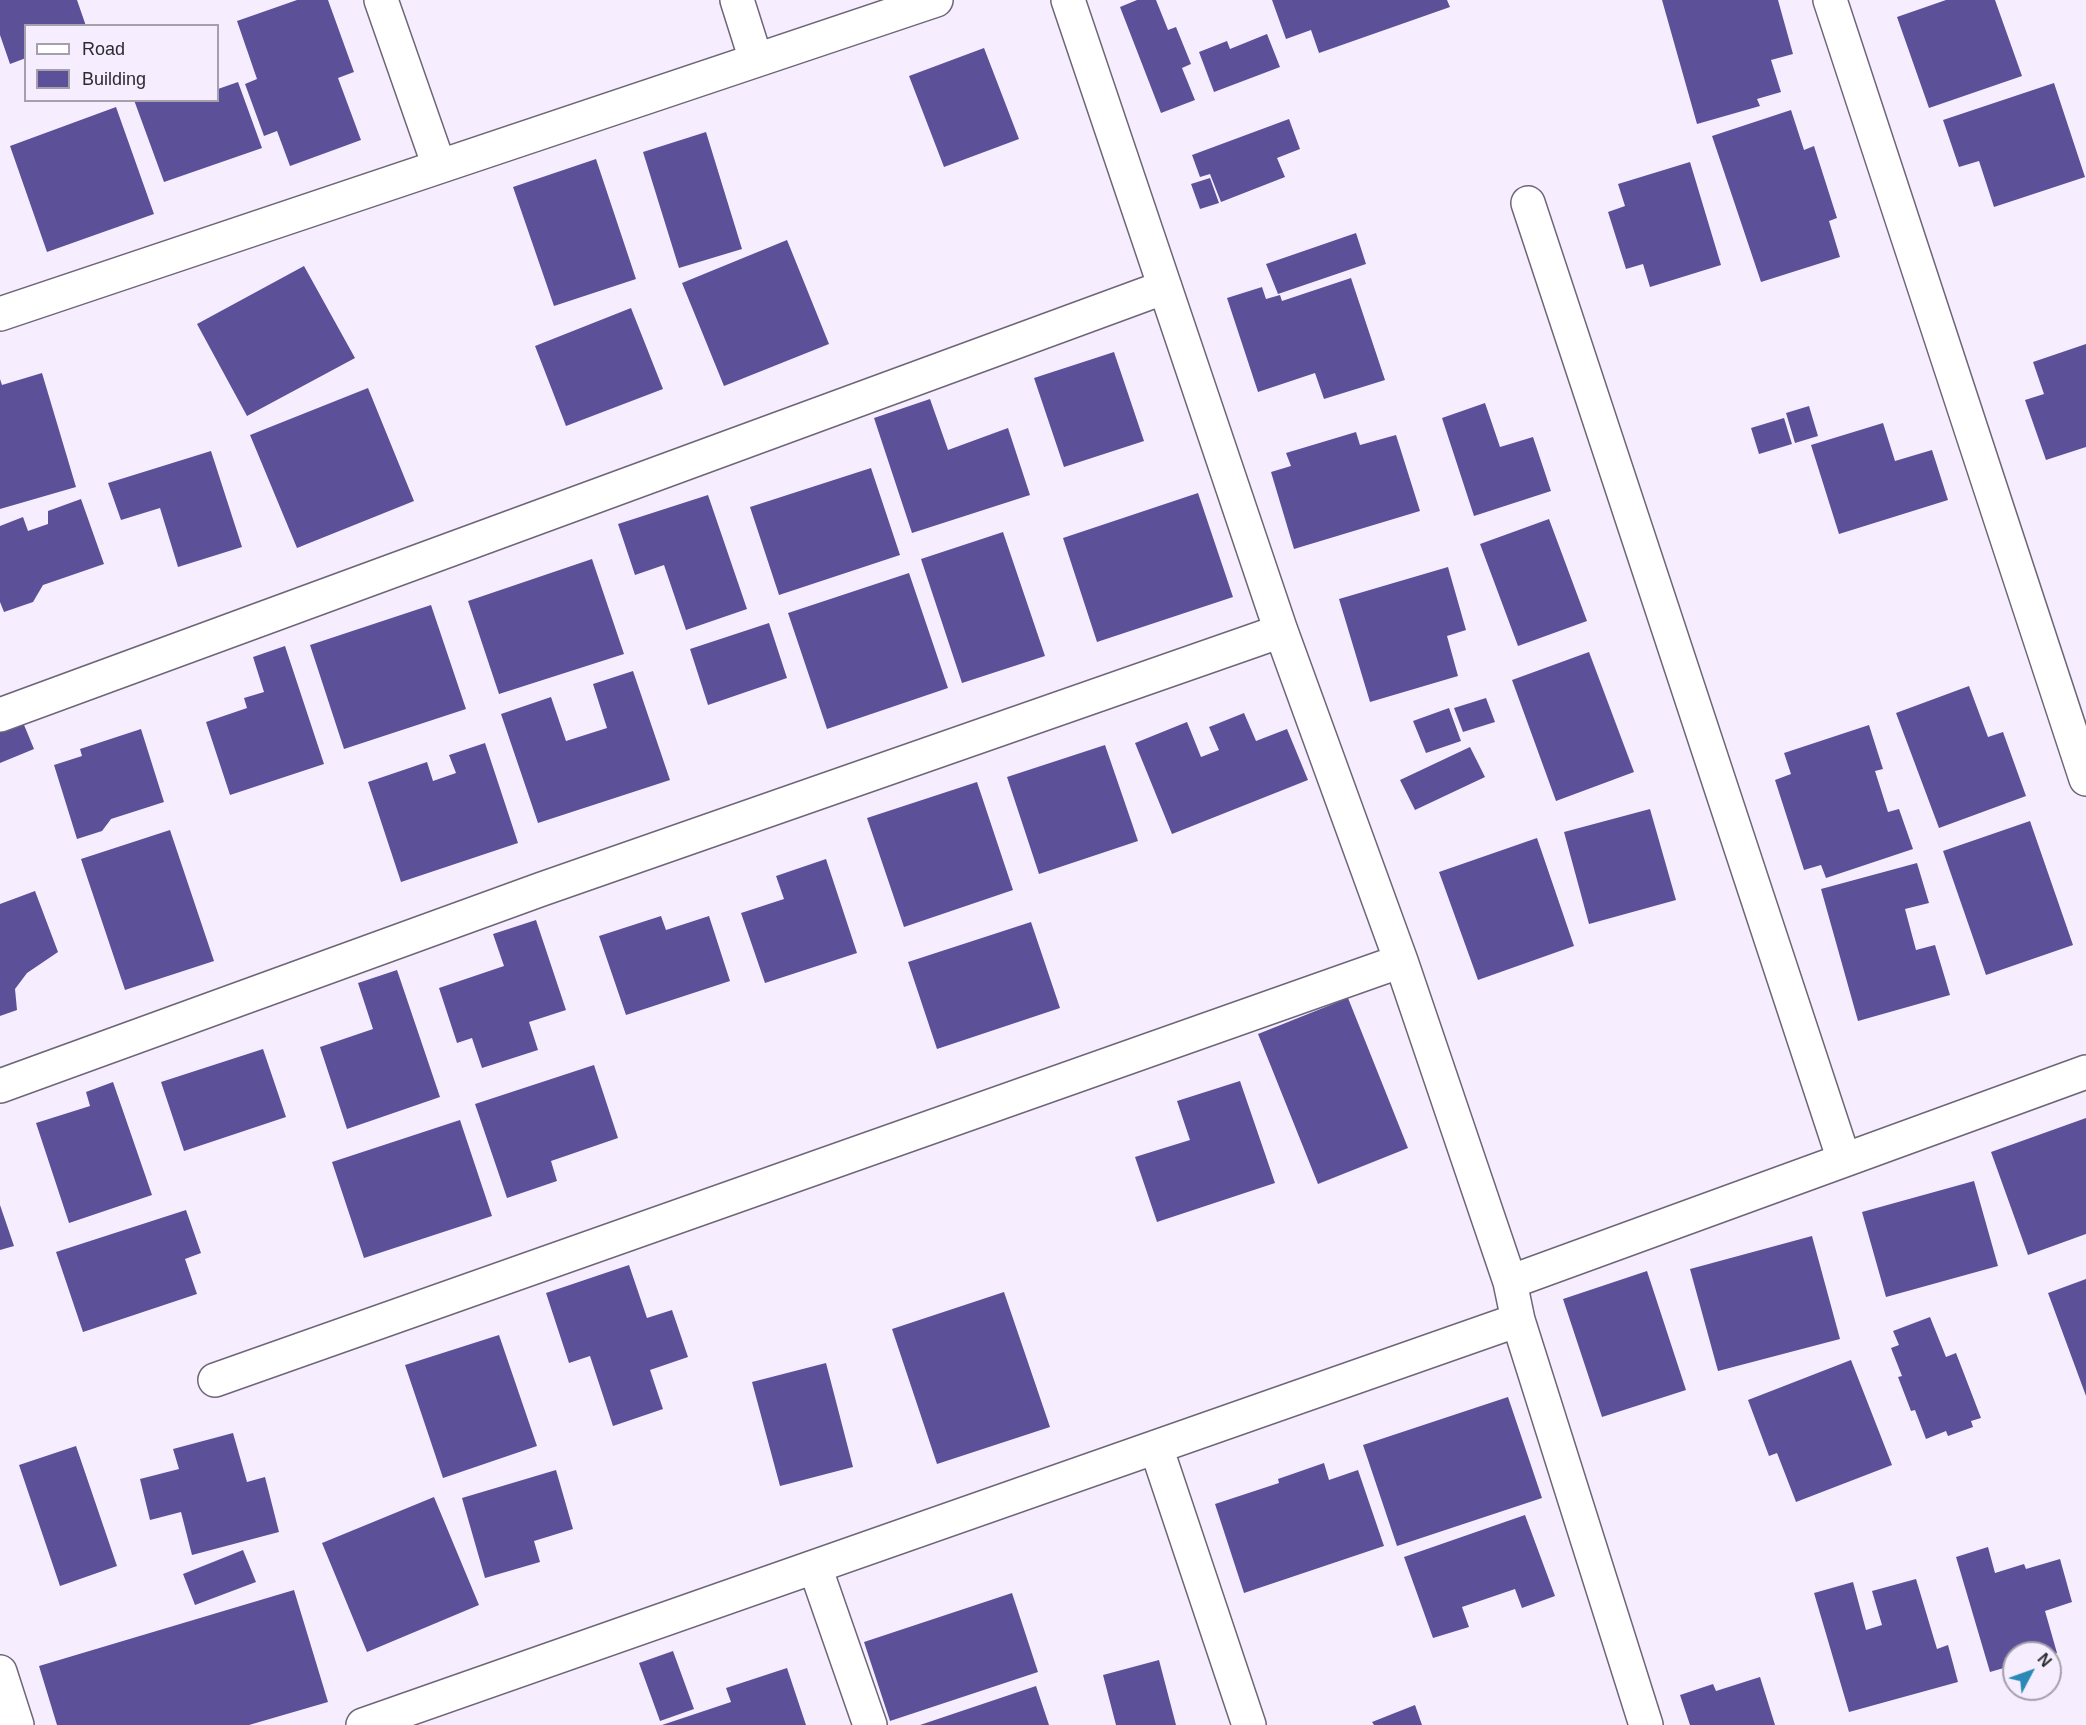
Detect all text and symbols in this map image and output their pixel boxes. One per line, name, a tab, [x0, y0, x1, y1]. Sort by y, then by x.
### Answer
legend	[24, 24, 219, 102]
text: Road	[82, 39, 125, 59]
text: Building	[82, 69, 146, 89]
north arrow	[2002, 1641, 2062, 1701]
text: N	[2034, 1650, 2055, 1670]

